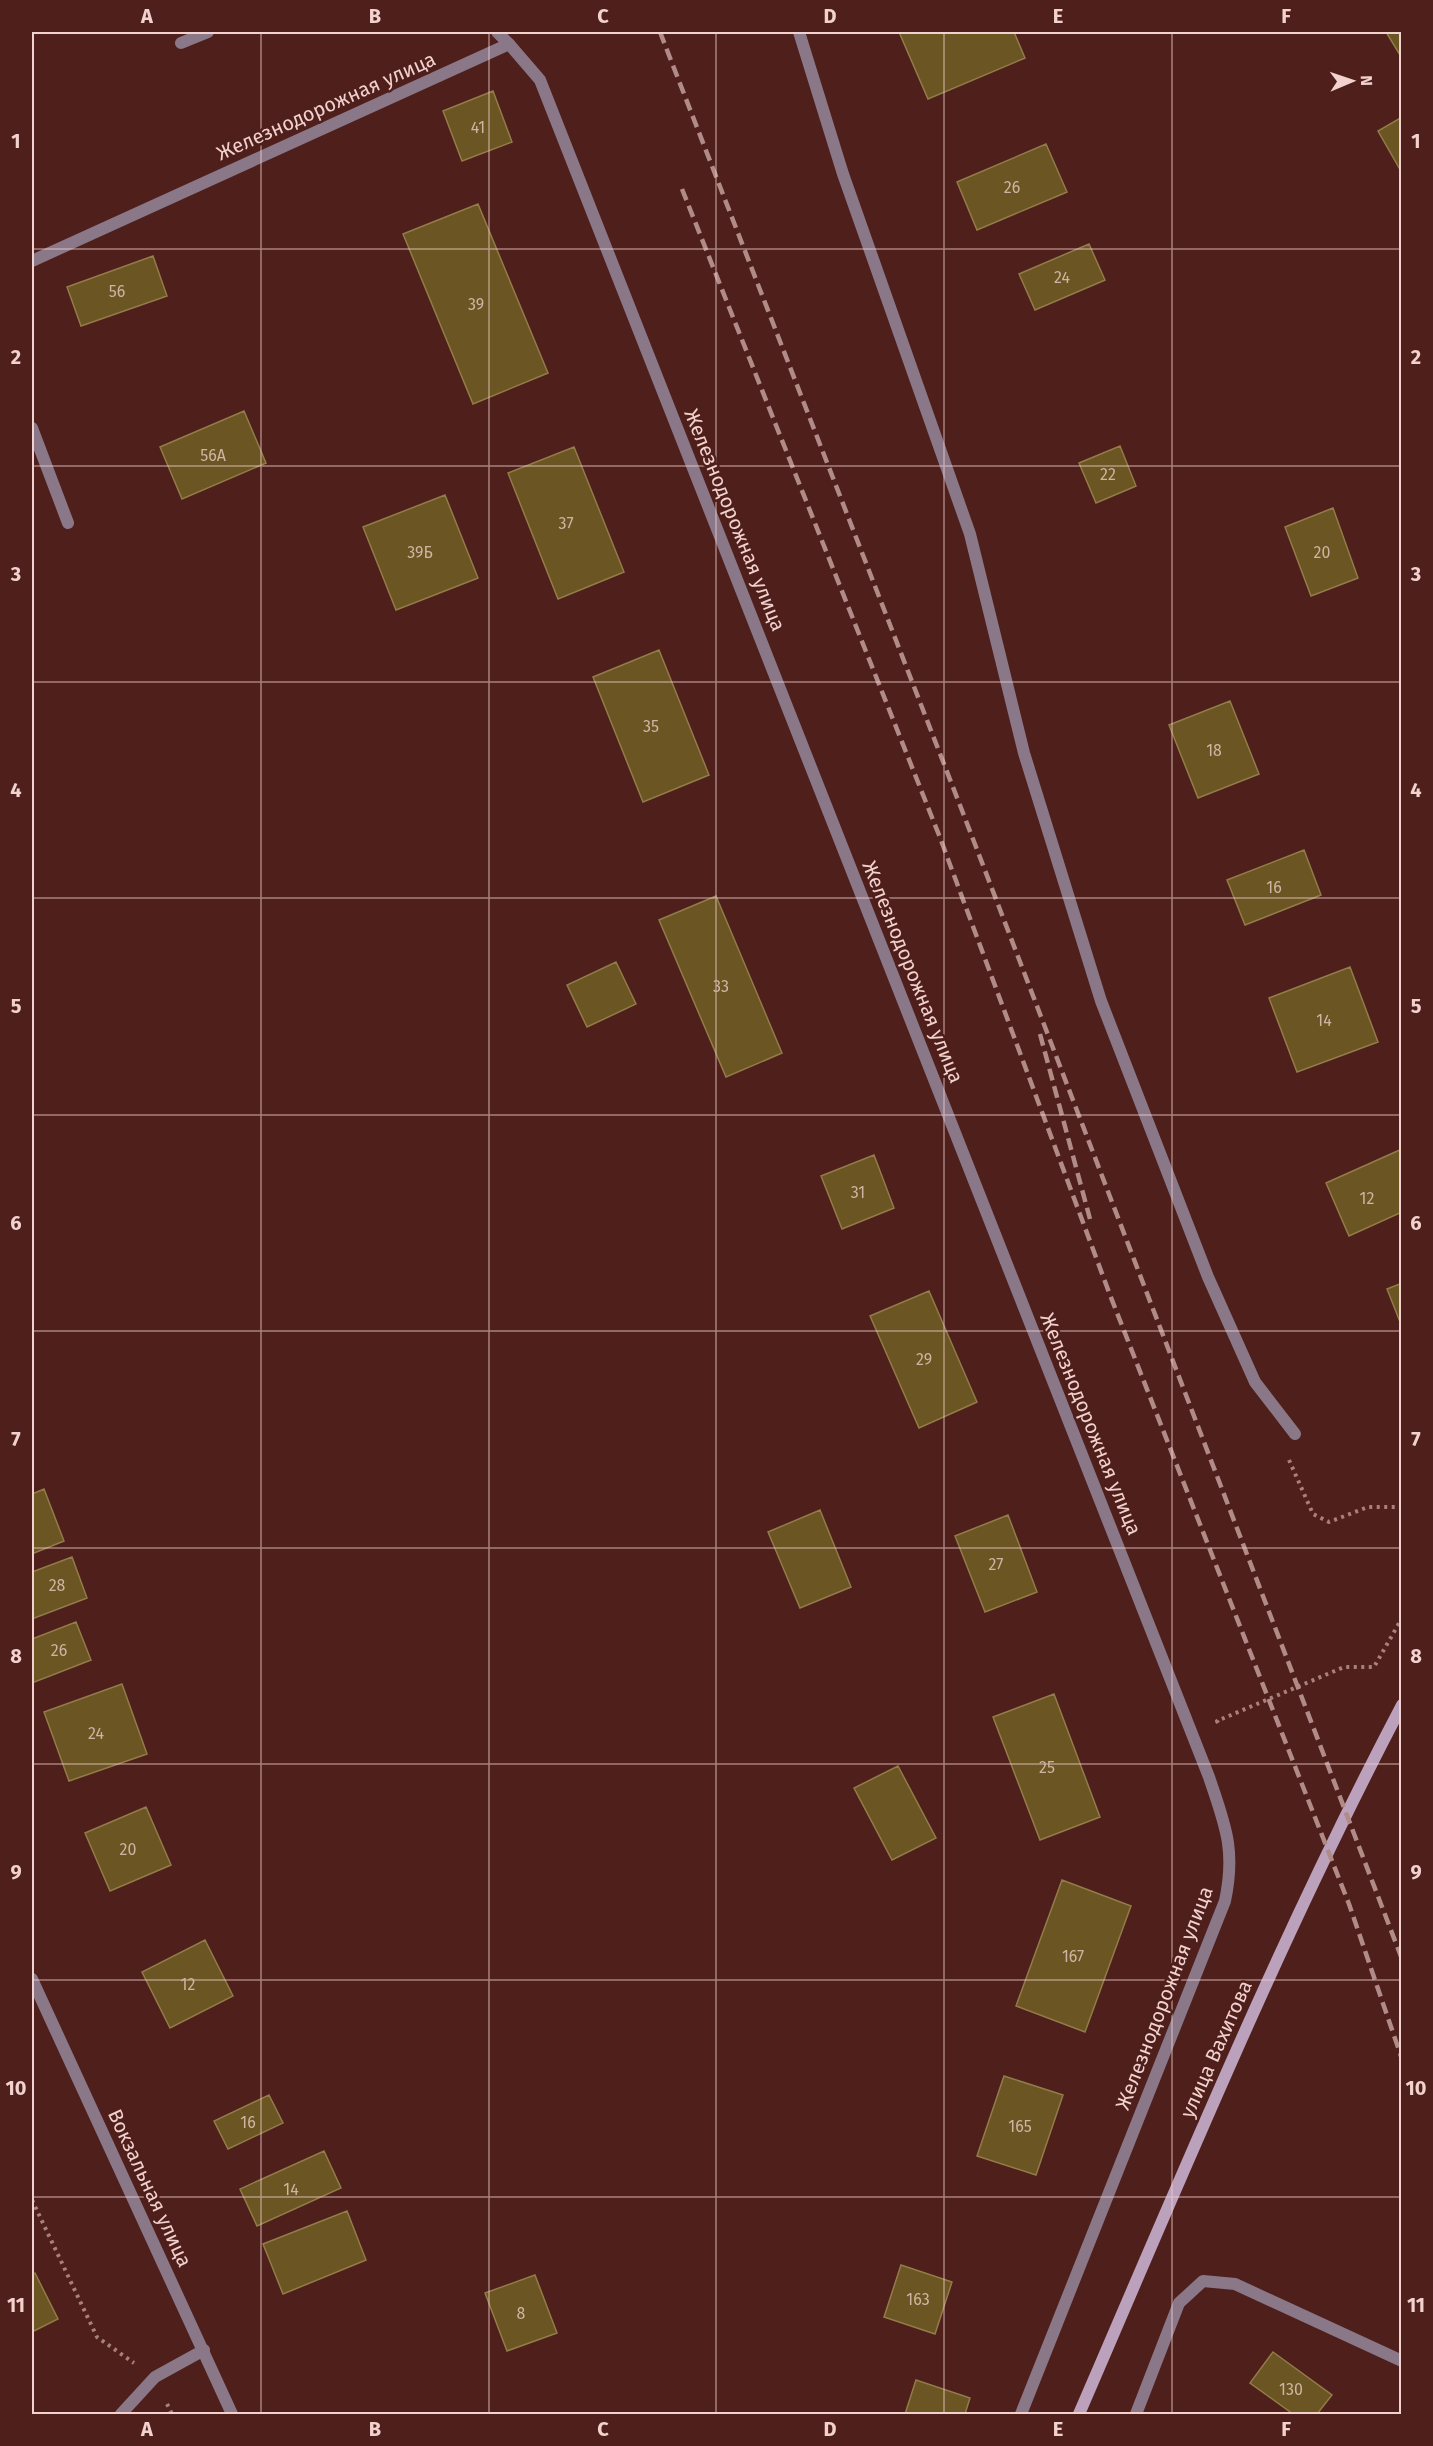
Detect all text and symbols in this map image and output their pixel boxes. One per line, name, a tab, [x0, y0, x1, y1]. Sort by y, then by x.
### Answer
text: A	[140, 4, 154, 28]
text: B	[369, 4, 381, 28]
text: C	[597, 4, 609, 28]
text: D	[823, 4, 837, 28]
text: E	[1053, 4, 1063, 28]
text: F	[1281, 4, 1291, 28]
street label: Железнодорожная улица	[213, 47, 439, 165]
north arrow	[1322, 51, 1382, 111]
text: N	[1357, 75, 1376, 86]
house number: 41	[471, 118, 485, 137]
text: 1	[11, 129, 21, 153]
text: 1	[1411, 129, 1421, 153]
house number: 26	[1004, 178, 1020, 197]
house number: 24	[1054, 268, 1070, 287]
house number: 56	[109, 282, 125, 301]
house number: 39	[468, 295, 484, 314]
text: 2	[11, 345, 21, 369]
text: 2	[1411, 345, 1421, 369]
street label: Железнодорожная улица	[679, 405, 791, 635]
house number: 56А	[200, 446, 227, 465]
house number: 22	[1100, 465, 1116, 484]
house number: 37	[558, 514, 574, 533]
house number: 39Б	[407, 543, 433, 562]
house number: 20	[1314, 543, 1330, 562]
text: 3	[10, 562, 21, 586]
text: 3	[1410, 562, 1421, 586]
house number: 35	[643, 717, 659, 736]
house number: 18	[1206, 741, 1222, 760]
text: 4	[10, 778, 22, 802]
text: 4	[1410, 778, 1422, 802]
street label: Железнодорожная улица	[857, 857, 969, 1087]
house number: 16	[1266, 878, 1282, 897]
house number: 33	[713, 977, 729, 996]
text: 5	[11, 994, 22, 1018]
text: 5	[1411, 994, 1422, 1018]
house number: 14	[1316, 1011, 1332, 1030]
house number: 31	[851, 1183, 865, 1202]
house number: 12	[1360, 1189, 1374, 1208]
text: 6	[10, 1211, 22, 1235]
text: 6	[1410, 1211, 1422, 1235]
street label: Железнодорожная улица	[1035, 1309, 1147, 1539]
house number: 29	[916, 1350, 932, 1369]
text: 7	[11, 1427, 21, 1451]
text: 7	[1411, 1427, 1421, 1451]
house number: 27	[989, 1555, 1003, 1574]
house number: 28	[49, 1576, 66, 1595]
house number: 26	[51, 1641, 67, 1660]
text: 8	[10, 1644, 22, 1668]
text: 8	[1410, 1644, 1422, 1668]
house number: 24	[88, 1724, 104, 1743]
house number: 25	[1039, 1758, 1055, 1777]
house number: 20	[120, 1840, 136, 1859]
text: 9	[10, 1860, 22, 1884]
text: 9	[1410, 1860, 1422, 1884]
street label: Железнодорожная улица	[1110, 1883, 1218, 2113]
house number: 167	[1062, 1947, 1084, 1966]
house number: 12	[181, 1975, 195, 1994]
street label: улица Вахитова	[1175, 1977, 1257, 2121]
text: 10	[6, 2076, 26, 2100]
text: 10	[1406, 2076, 1426, 2100]
street label: Вокзальная улица	[103, 2105, 197, 2271]
house number: 16	[240, 2113, 256, 2132]
house number: 165	[1008, 2117, 1032, 2136]
house number: 14	[283, 2180, 299, 2199]
house number: 163	[906, 2290, 930, 2309]
text: 11	[7, 2293, 25, 2317]
text: 11	[1407, 2293, 1425, 2317]
house number: 8	[517, 2304, 526, 2323]
house number: 130	[1279, 2380, 1303, 2399]
text: A	[140, 2417, 154, 2441]
text: B	[369, 2417, 381, 2441]
text: C	[597, 2417, 609, 2441]
text: D	[823, 2417, 837, 2441]
text: E	[1053, 2417, 1063, 2441]
text: F	[1281, 2417, 1291, 2441]

